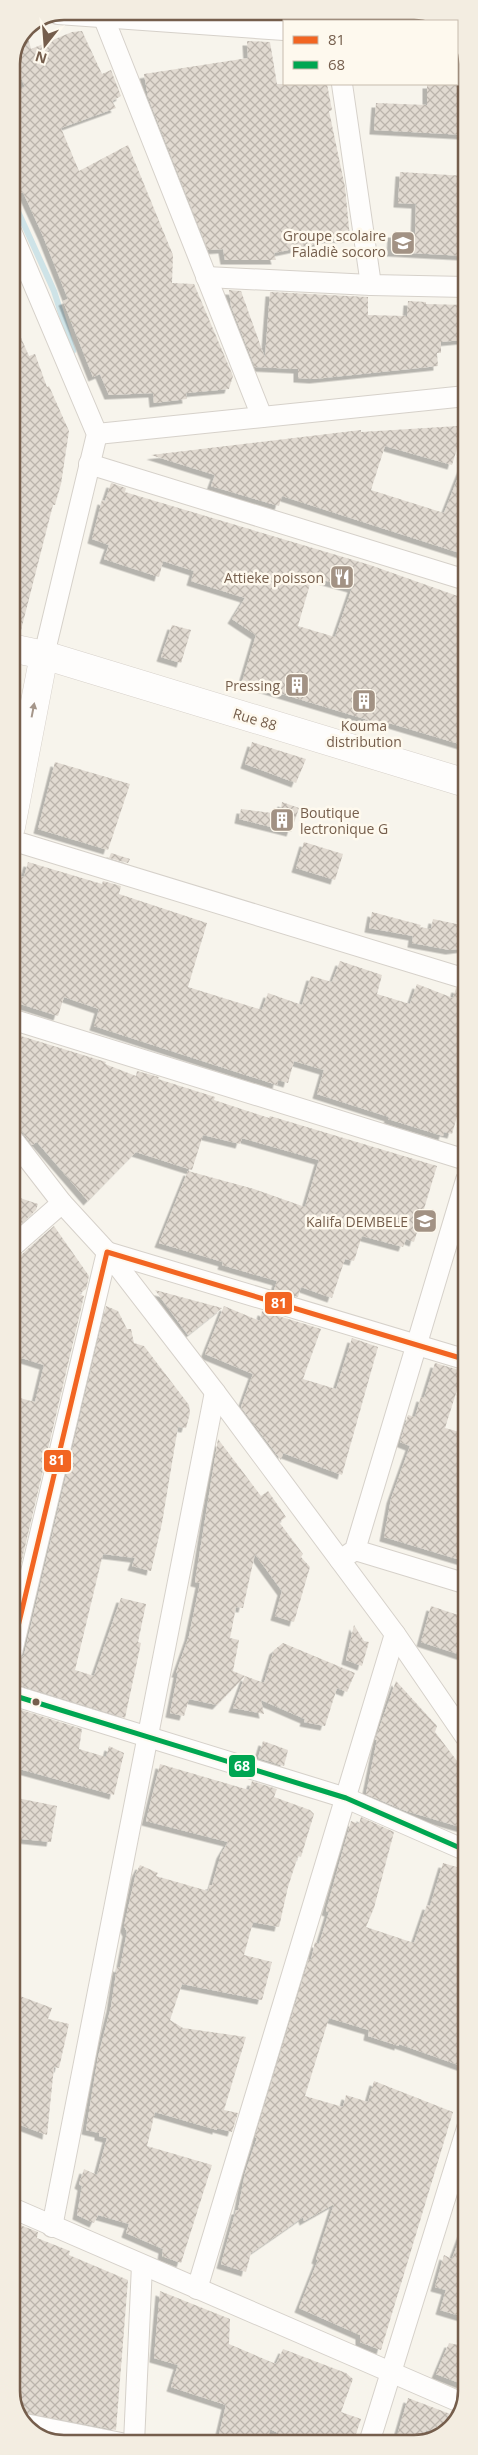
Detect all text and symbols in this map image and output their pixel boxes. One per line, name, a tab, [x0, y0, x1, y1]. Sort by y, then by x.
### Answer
north arrow	[20, 20, 70, 70]
legend	[283, 20, 458, 85]
text: 81	[328, 29, 345, 49]
text: N	[33, 47, 49, 69]
text: 68	[328, 54, 345, 74]
place label: Groupe scolaire Faladiè socoro	[283, 226, 386, 261]
school or university icon: Groupe scolaire Faladiè socoro	[390, 230, 416, 256]
restaurant icon: Attieke poisson	[329, 564, 355, 590]
place label: Attieke poisson	[224, 568, 324, 587]
building icon: Pressing	[284, 672, 310, 698]
place label: Pressing	[225, 676, 280, 695]
building icon: Kouma distribution	[351, 688, 377, 714]
one-way arrow	[30, 702, 38, 718]
street label: Rue 88	[231, 703, 279, 735]
place label: Kouma distribution	[326, 716, 402, 751]
place label: Boutique lectronique G	[300, 803, 388, 838]
building icon: Boutique lectronique G	[269, 807, 295, 833]
school or university icon: Kalifa DEMBELE	[412, 1208, 438, 1234]
place label: Kalifa DEMBELE	[306, 1212, 408, 1231]
line badge: 81	[264, 1291, 293, 1315]
text: 81	[271, 1293, 287, 1312]
line badge: 81	[43, 1449, 72, 1473]
text: 81	[49, 1450, 65, 1469]
unlabelled marker	[31, 1697, 41, 1707]
line badge: 68	[228, 1754, 256, 1778]
text: 68	[234, 1756, 250, 1775]

